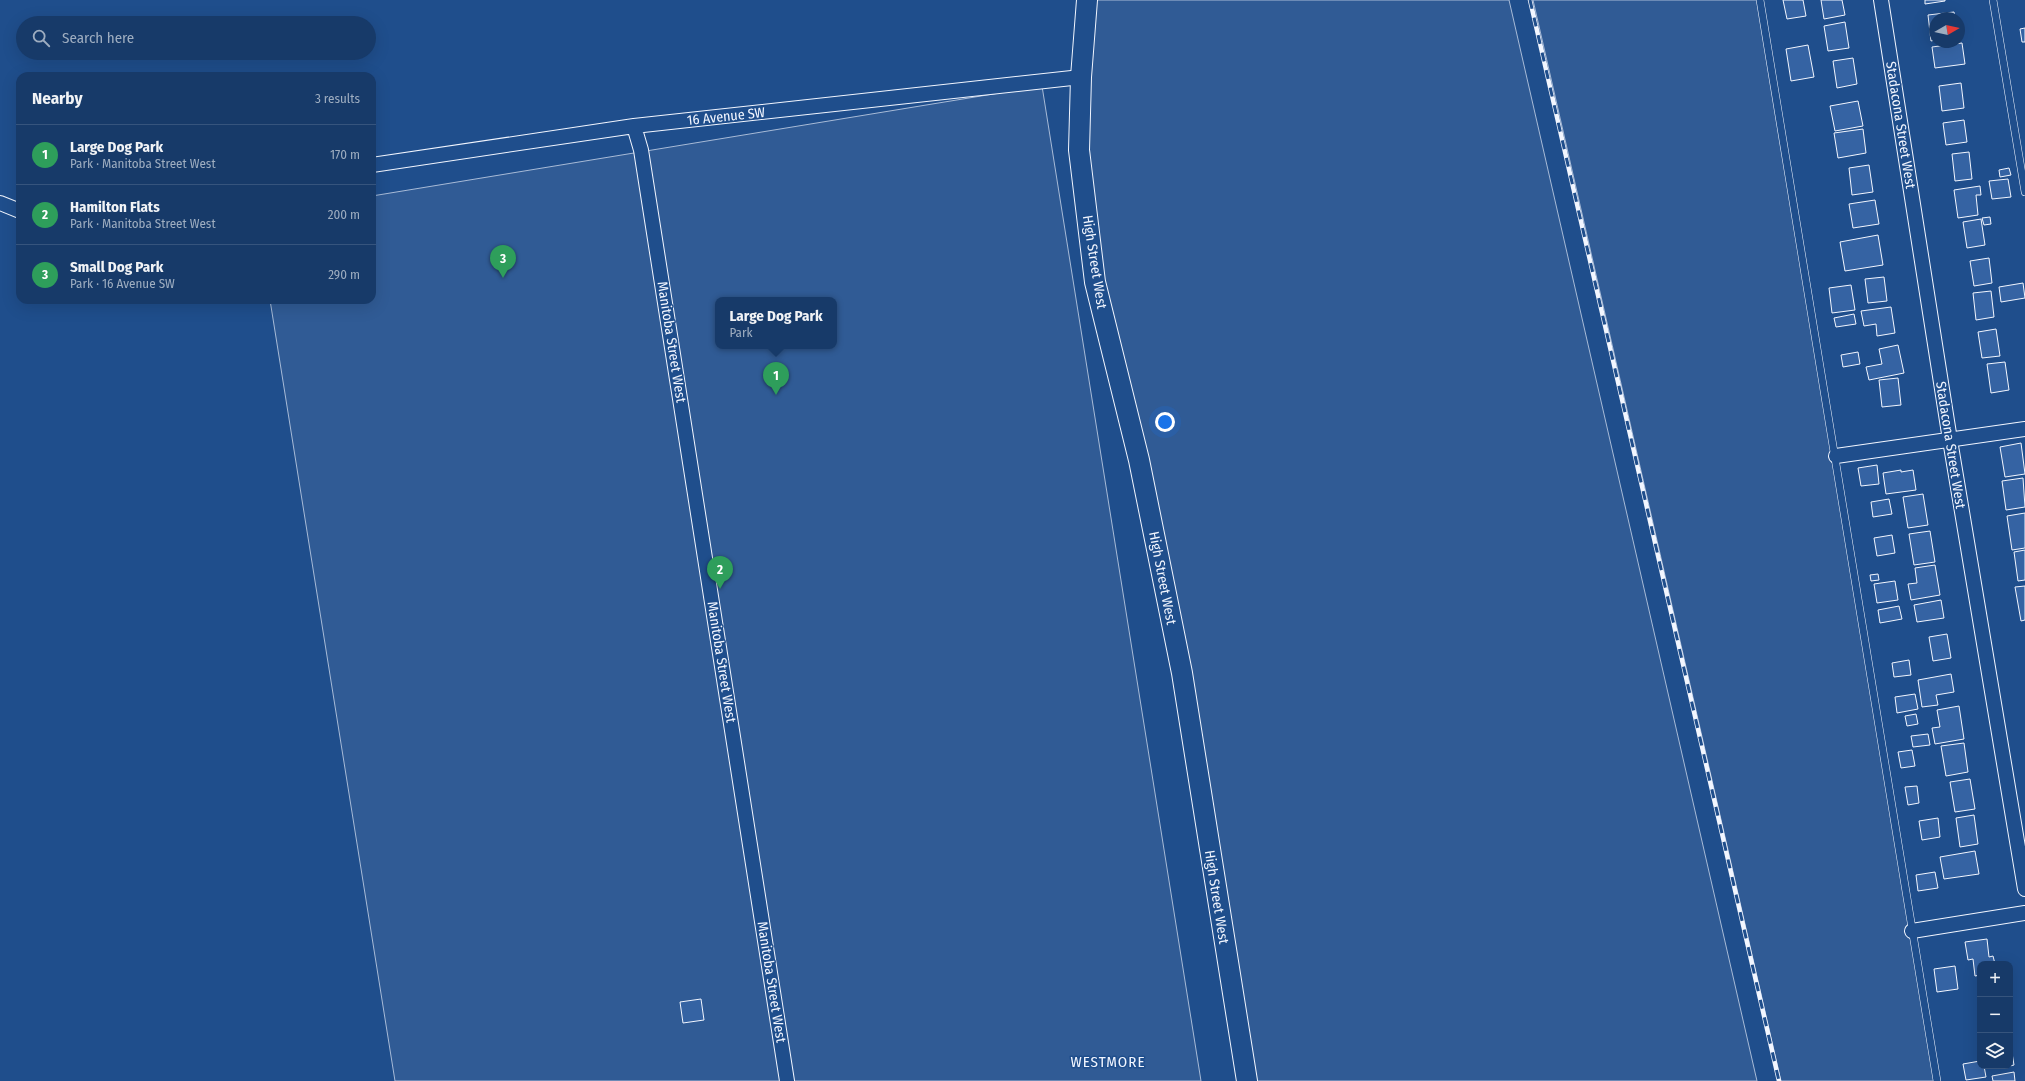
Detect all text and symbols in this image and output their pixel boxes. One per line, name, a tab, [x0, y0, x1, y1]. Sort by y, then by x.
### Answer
north arrow	[1929, 12, 1965, 48]
search box	[16, 16, 376, 60]
icon: search	[30, 27, 52, 49]
text: Search here	[62, 29, 134, 47]
street label: Stadacona Street West	[1882, 60, 1919, 190]
text: Nearby	[32, 88, 83, 109]
text: 3 results	[315, 91, 360, 106]
street label: 16 Avenue SW	[686, 104, 766, 129]
text: Large Dog Park	[70, 138, 163, 156]
text: 1	[42, 147, 48, 162]
text: 170 m	[330, 147, 360, 162]
text: Park · Manitoba Street West	[70, 156, 216, 171]
text: Hamilton Flats	[70, 198, 160, 216]
text: 2	[42, 207, 48, 222]
text: 200 m	[328, 207, 360, 222]
street label: High Street West	[1079, 214, 1110, 311]
text: Park · Manitoba Street West	[70, 216, 216, 231]
pin: 3	[490, 245, 516, 278]
text: Small Dog Park	[70, 258, 163, 276]
text: 3	[42, 267, 48, 282]
text: 290 m	[328, 267, 360, 282]
text: Park · 16 Avenue SW	[70, 276, 175, 291]
street label: Manitoba Street West	[654, 280, 690, 404]
popup	[715, 297, 837, 349]
text: Large Dog Park	[729, 307, 823, 325]
text: Park	[729, 325, 753, 340]
pin: 1	[763, 362, 789, 395]
street label: Stadacona Street West	[1932, 380, 1969, 510]
your location	[1155, 412, 1175, 432]
street label: High Street West	[1145, 530, 1180, 627]
pin: 2	[707, 556, 733, 589]
street label: Manitoba Street West	[704, 600, 740, 724]
street label: High Street West	[1201, 849, 1232, 946]
street label: Manitoba Street West	[754, 920, 790, 1044]
map controls	[1977, 961, 2013, 1069]
button: +	[1977, 961, 2013, 997]
button: −	[1977, 997, 2013, 1033]
button: layers	[1977, 1033, 2013, 1069]
district label: WESTMORE	[1070, 1053, 1146, 1071]

